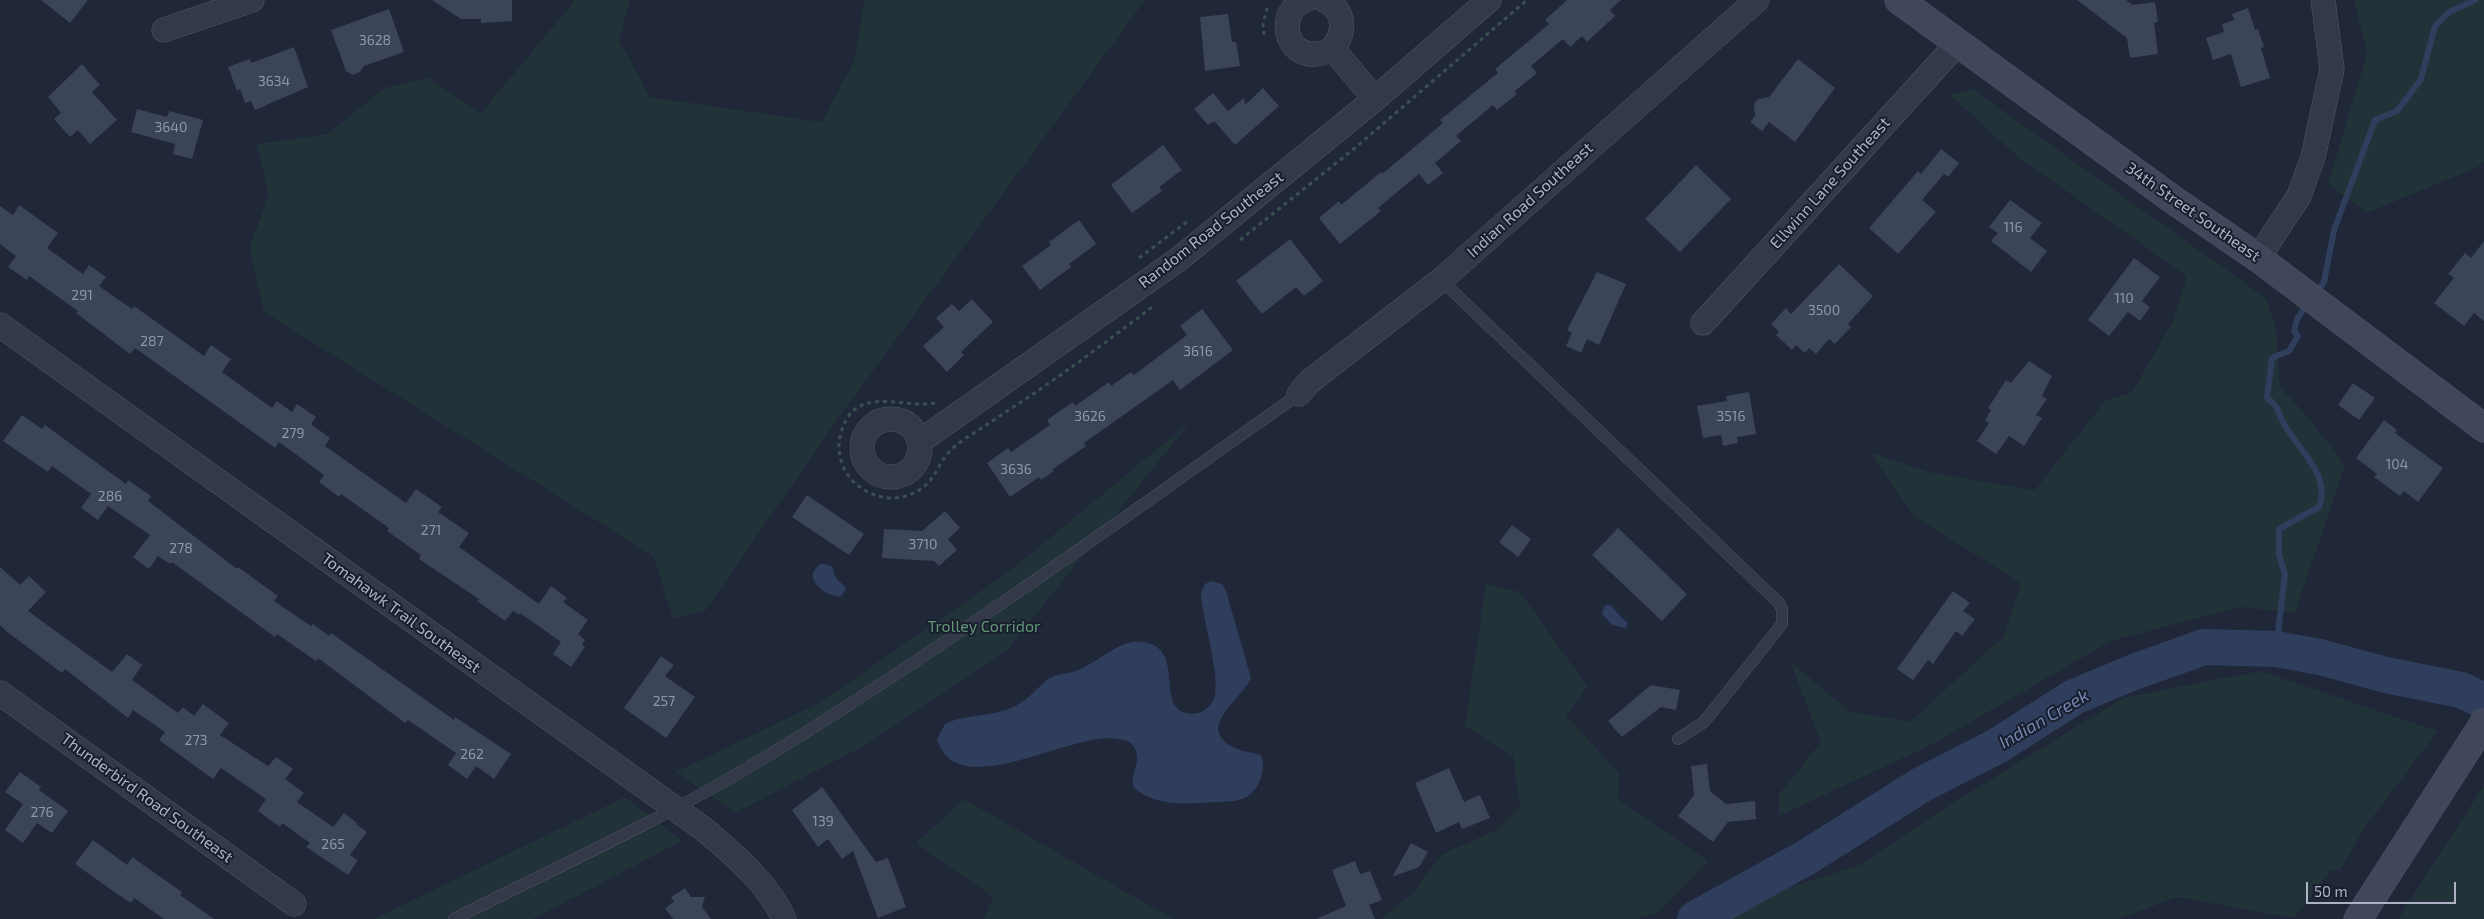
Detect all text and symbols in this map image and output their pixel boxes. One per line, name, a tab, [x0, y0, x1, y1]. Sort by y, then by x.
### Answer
house number: 3628	[359, 32, 391, 48]
house number: 3634	[258, 73, 290, 89]
street label: Ellwinn Lane Southeast	[1766, 113, 1894, 253]
house number: 3640	[155, 119, 187, 135]
street label: Indian Road Southeast	[1463, 138, 1597, 262]
street label: 34th Street Southeast	[2122, 158, 2264, 266]
street label: Random Road Southeast	[1135, 168, 1287, 292]
house number: 116	[2003, 219, 2023, 235]
house number: 291	[71, 287, 93, 303]
house number: 110	[2114, 290, 2134, 306]
house number: 3500	[1808, 302, 1840, 318]
house number: 287	[140, 333, 164, 349]
house number: 3616	[1183, 343, 1213, 359]
house number: 3626	[1074, 408, 1106, 424]
house number: 3516	[1717, 408, 1745, 424]
house number: 279	[281, 425, 305, 441]
house number: 104	[2386, 456, 2408, 472]
house number: 3636	[1000, 461, 1032, 477]
house number: 286	[98, 488, 122, 504]
house number: 271	[421, 522, 441, 538]
house number: 3710	[909, 536, 937, 552]
house number: 278	[169, 540, 193, 556]
street label: Tomahawk Trail Southeast	[318, 549, 484, 677]
park label: Trolley Corridor	[928, 617, 1040, 637]
water label: Indian Creek	[1995, 685, 2093, 753]
house number: 257	[653, 693, 675, 709]
street label: Thunderbird Road Southeast	[57, 729, 237, 867]
house number: 273	[185, 732, 207, 748]
house number: 262	[460, 746, 484, 762]
house number: 276	[30, 804, 54, 820]
house number: 139	[812, 813, 834, 829]
house number: 265	[321, 836, 345, 852]
scale bar	[2309, 872, 2459, 904]
text: 50 m	[2314, 882, 2348, 900]

